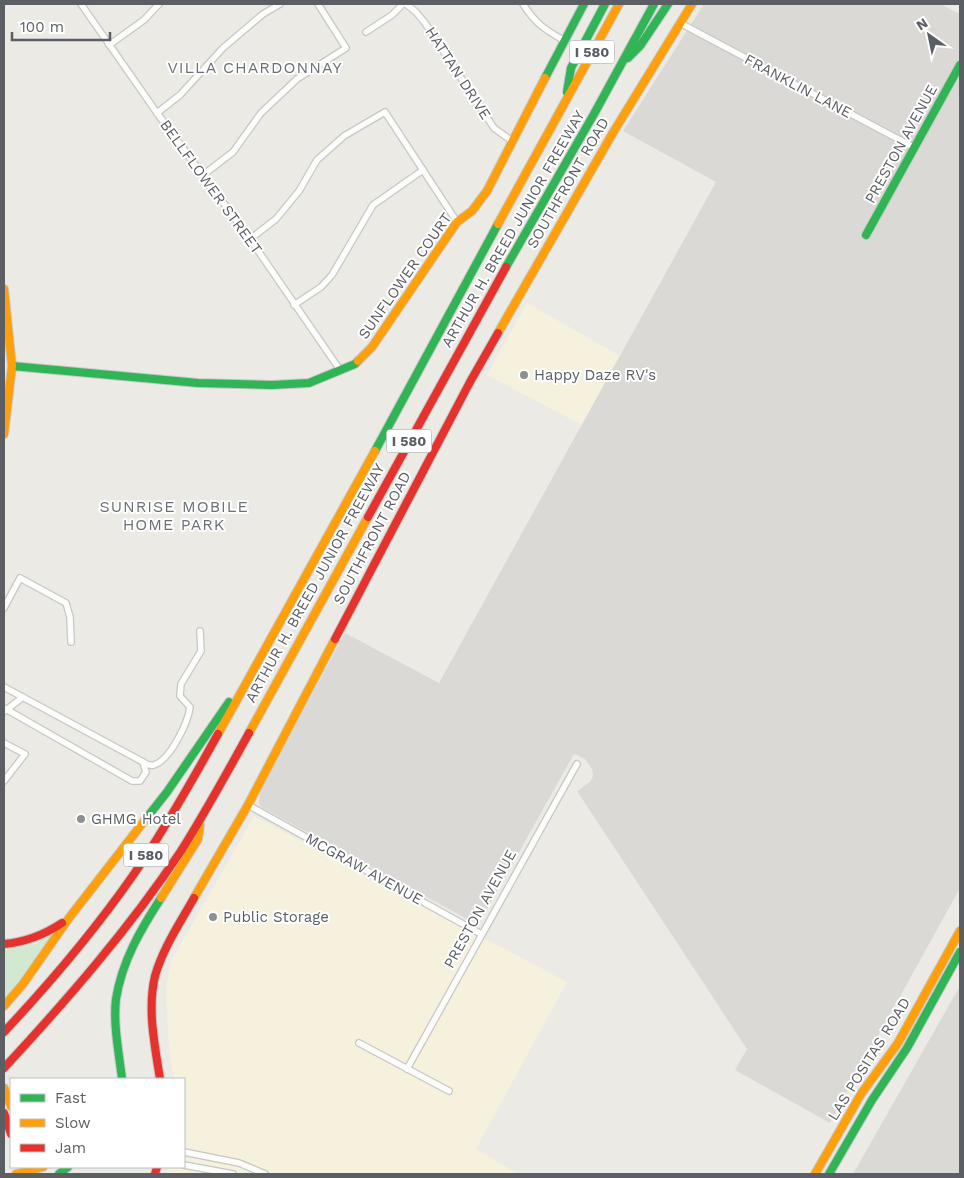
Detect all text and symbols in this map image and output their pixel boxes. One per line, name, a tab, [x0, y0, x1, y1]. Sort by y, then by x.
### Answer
scale bar	[12, 10, 110, 42]
north arrow	[904, 10, 954, 60]
text: N	[913, 15, 931, 34]
text: 100 m	[20, 18, 64, 36]
street label: HATTAN DRIVE	[421, 23, 495, 123]
road number: I 580	[570, 41, 614, 64]
street label: FRANKLIN LANE	[741, 50, 855, 122]
district label: VILLA CHARDONNAY	[167, 58, 343, 77]
street label: PRESTON AVENUE	[861, 82, 941, 206]
street label: ARTHUR H. BREED JUNIOR FREEWAY	[438, 107, 589, 351]
street label: SOUTHFRONT ROAD	[523, 114, 613, 252]
street label: BELLFLOWER STREET	[156, 116, 266, 258]
street label: SUNFLOWER COURT	[355, 209, 455, 343]
place label: Happy Daze RV's	[534, 366, 656, 384]
marker: Happy Daze RV's	[518, 369, 530, 381]
road number: I 580	[386, 430, 432, 452]
street label: ARTHUR H. BREED JUNIOR FREEWAY	[242, 460, 389, 706]
street label: SOUTHFRONT ROAD	[329, 468, 415, 608]
district label: SUNRISE MOBILE HOME PARK	[99, 497, 249, 534]
place label: GHMG Hotel	[91, 810, 181, 828]
marker: GHMG Hotel	[75, 813, 87, 825]
street label: MCGRAW AVENUE	[302, 829, 426, 909]
road number: I 580	[124, 844, 168, 866]
street label: PRESTON AVENUE	[440, 847, 520, 971]
place label: Public Storage	[223, 908, 329, 926]
marker: Public Storage	[207, 911, 219, 923]
street label: LAS POSITAS ROAD	[824, 994, 914, 1124]
legend	[10, 1078, 185, 1168]
text: Fast	[55, 1089, 87, 1107]
text: Slow	[55, 1114, 91, 1132]
text: Jam	[55, 1139, 86, 1157]

